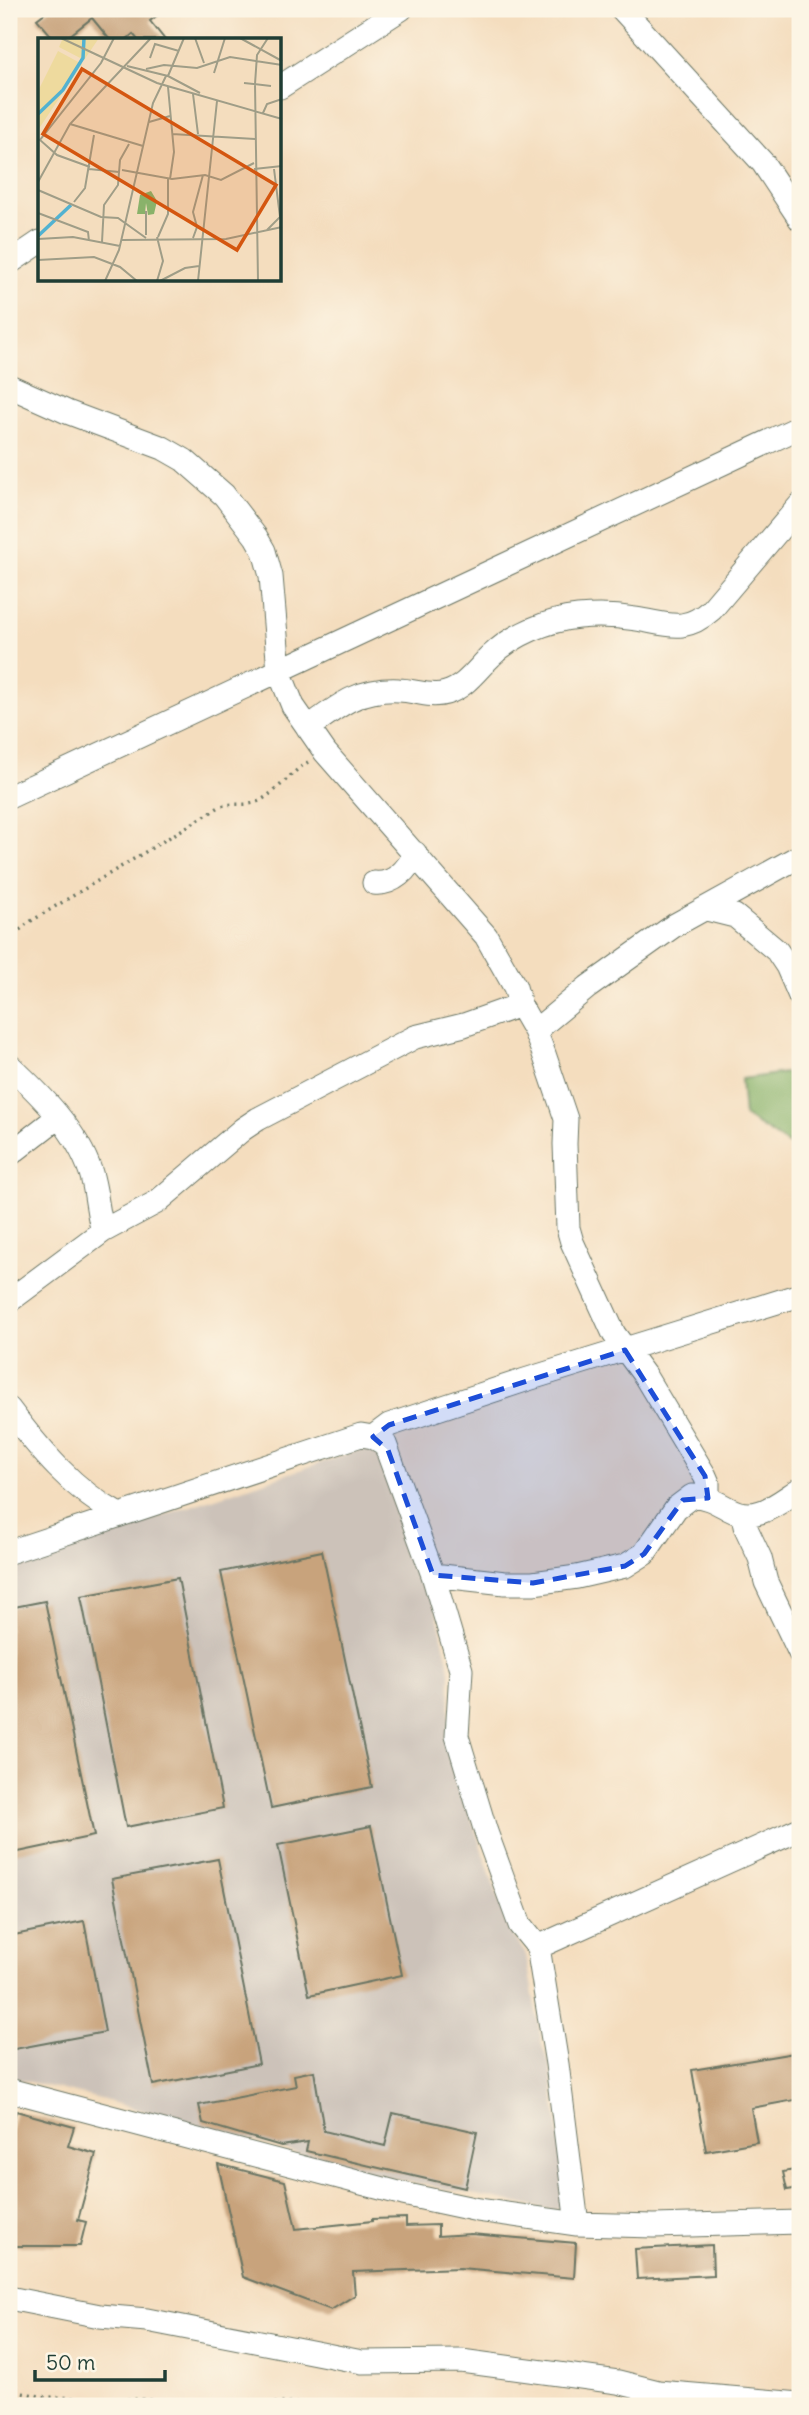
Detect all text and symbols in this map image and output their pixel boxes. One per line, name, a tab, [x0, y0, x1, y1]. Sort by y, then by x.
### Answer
inset map	[38, 38, 282, 282]
scale bar	[35, 2338, 164, 2382]
text: 50 m	[46, 2349, 95, 2376]

